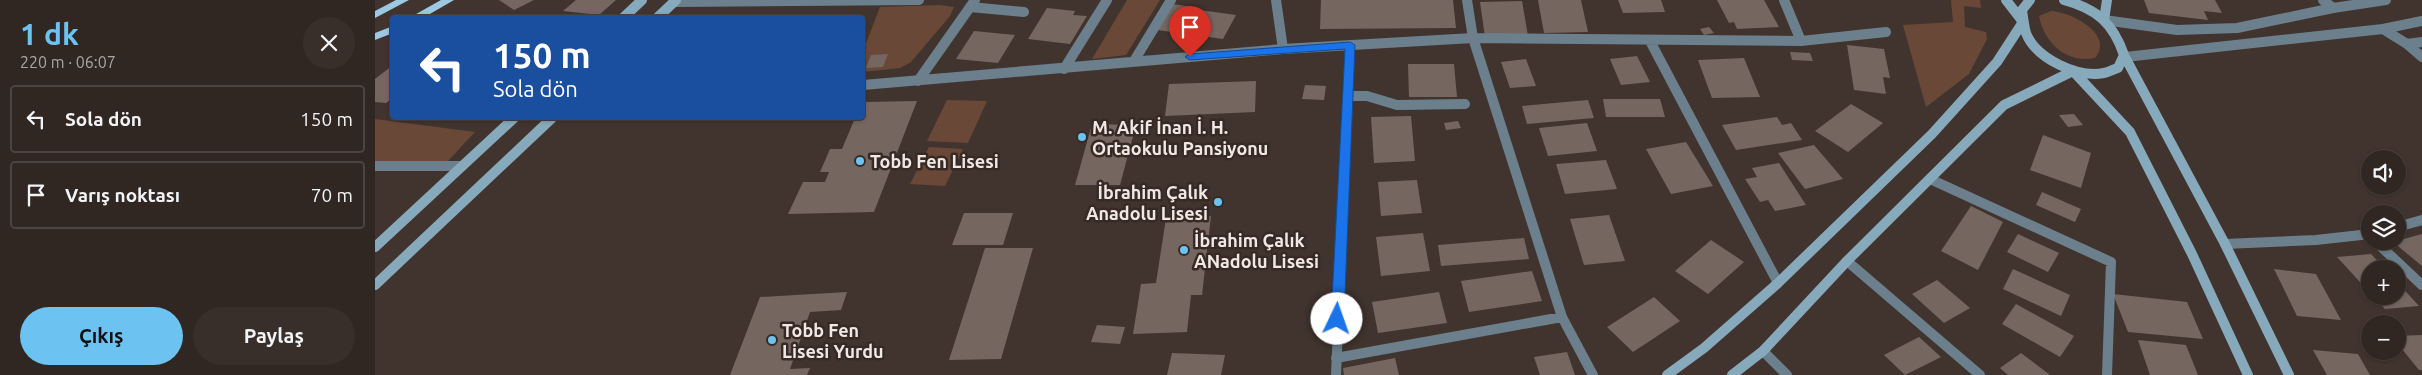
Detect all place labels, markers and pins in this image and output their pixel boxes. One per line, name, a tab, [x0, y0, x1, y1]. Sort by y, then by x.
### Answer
pin	[1169, 6, 1211, 57]
place label: M. Akif İnan İ. H. Ortaokulu Pansiyonu	[1092, 117, 1268, 158]
marker: M. Akif İnan İ. H. Ortaokulu Pansiyonu	[1076, 131, 1088, 143]
place label: Tobb Fen Lisesi	[870, 151, 999, 171]
marker: Tobb Fen Lisesi	[854, 155, 866, 167]
place label: İbrahim Çalık Anadolu Lisesi	[1086, 182, 1208, 223]
marker: İbrahim Çalık Anadolu Lisesi	[1212, 196, 1224, 208]
place label: İbrahim Çalık ANadolu Lisesi	[1194, 230, 1319, 271]
marker: İbrahim Çalık ANadolu Lisesi	[1178, 244, 1190, 256]
place label: Tobb Fen Lisesi Yurdu	[782, 320, 884, 361]
marker: Tobb Fen Lisesi Yurdu	[766, 334, 778, 346]

